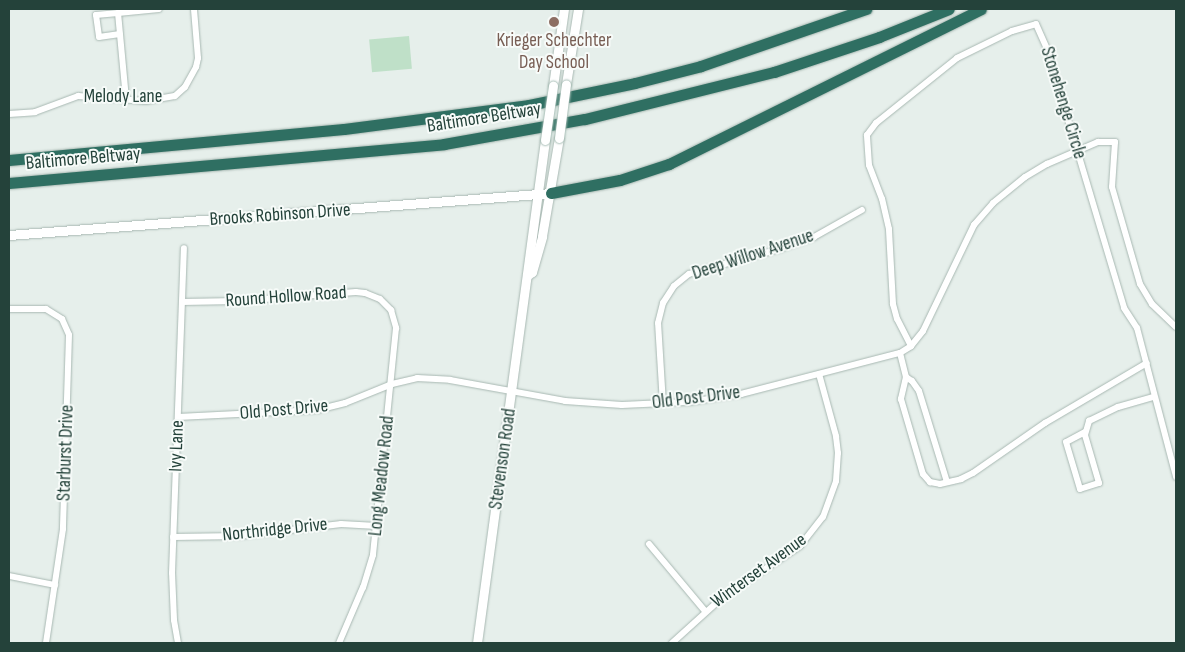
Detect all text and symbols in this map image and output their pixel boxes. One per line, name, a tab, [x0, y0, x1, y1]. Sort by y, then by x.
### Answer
marker: Krieger Schechter Day School	[548, 16, 560, 28]
place label: Krieger Schechter Day School	[497, 30, 611, 74]
street label: Stonehenge Circle	[1035, 44, 1091, 162]
street label: Melody Lane	[84, 86, 162, 108]
street label: Baltimore Beltway	[425, 98, 543, 138]
street label: Baltimore Beltway	[25, 143, 141, 175]
street label: Brooks Robinson Drive	[209, 199, 351, 231]
street label: Deep Willow Avenue	[689, 225, 817, 285]
street label: Round Hollow Road	[225, 281, 347, 313]
street label: Old Post Drive	[651, 381, 741, 415]
street label: Old Post Drive	[239, 395, 329, 425]
street label: Starburst Drive	[53, 404, 79, 502]
street label: Stevenson Road	[485, 407, 521, 511]
street label: Long Meadow Road	[364, 415, 400, 537]
street label: Ivy Lane	[165, 420, 189, 472]
street label: Northridge Drive	[221, 513, 329, 547]
street label: Winterset Avenue	[707, 529, 811, 613]

